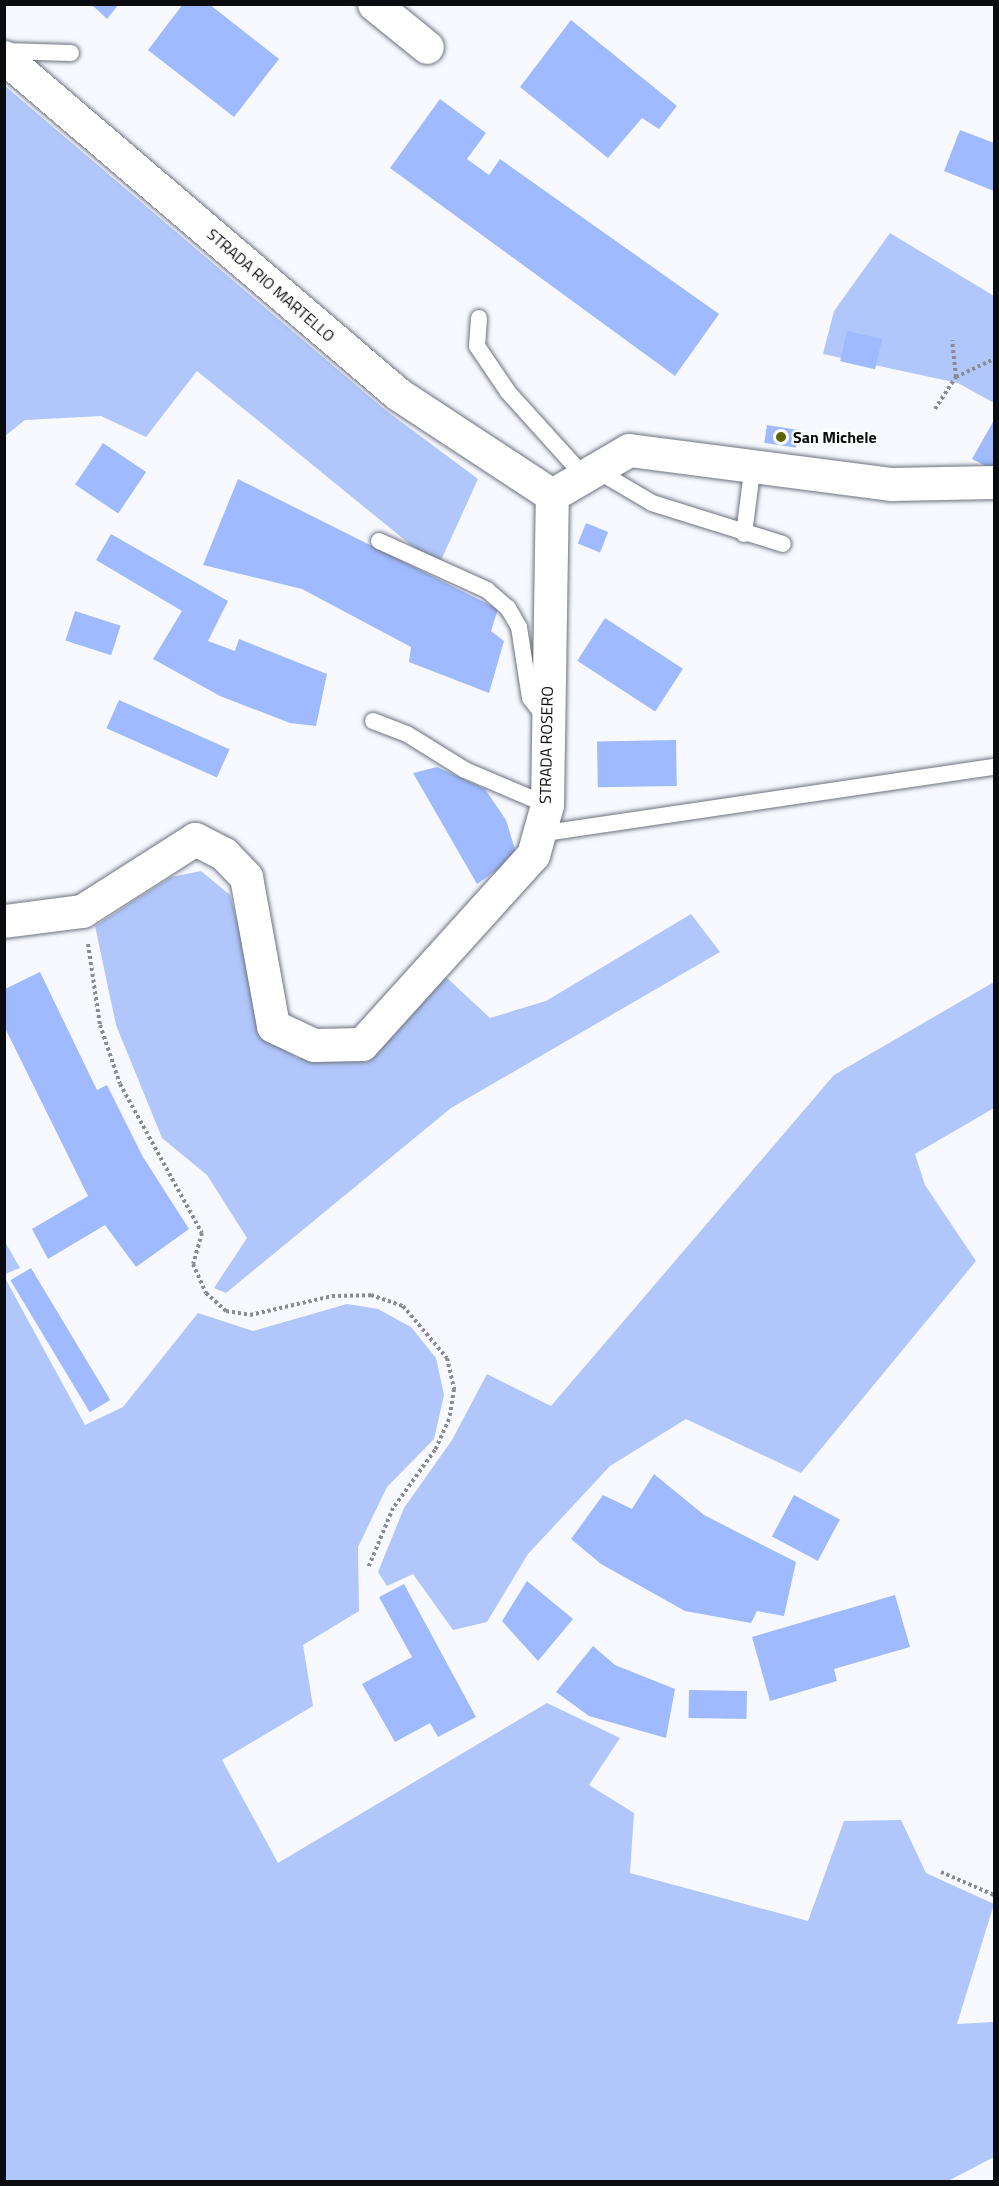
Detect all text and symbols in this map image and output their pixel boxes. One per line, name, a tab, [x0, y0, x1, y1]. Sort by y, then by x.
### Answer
street label: STRADA RIO MARTELLO	[203, 224, 339, 346]
place label: San Michele	[793, 427, 877, 447]
marker: San Michele	[774, 430, 788, 444]
street label: STRADA ROSERO	[535, 686, 557, 804]

